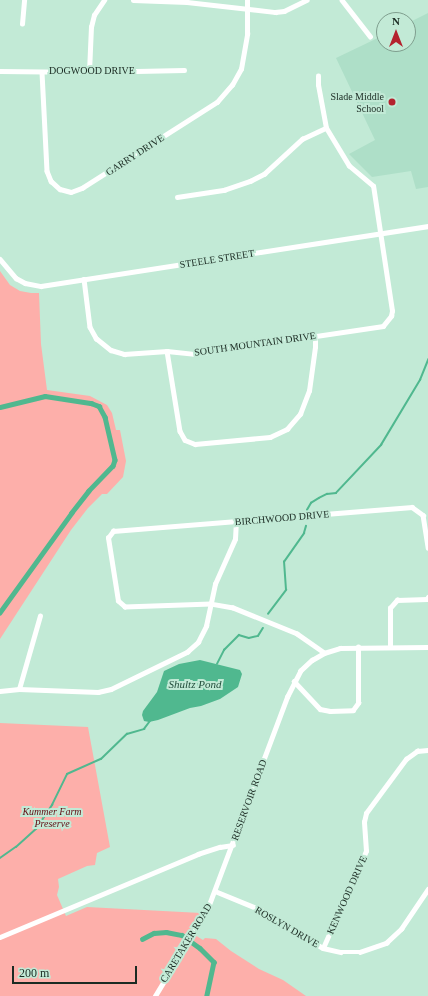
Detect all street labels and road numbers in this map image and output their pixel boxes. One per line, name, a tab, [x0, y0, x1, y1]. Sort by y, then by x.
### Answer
street label: DOGWOOD DRIVE	[49, 65, 135, 77]
street label: GARRY DRIVE	[103, 132, 167, 178]
street label: STEELE STREET	[179, 247, 255, 271]
street label: SOUTH MOUNTAIN DRIVE	[193, 330, 317, 358]
street label: BIRCHWOOD DRIVE	[234, 508, 330, 528]
street label: RESERVOIR ROAD	[229, 758, 269, 842]
street label: KENWOOD DRIVE	[324, 854, 370, 936]
street label: CARETAKER ROAD	[158, 901, 214, 985]
street label: ROSLYN DRIVE	[253, 904, 321, 950]

